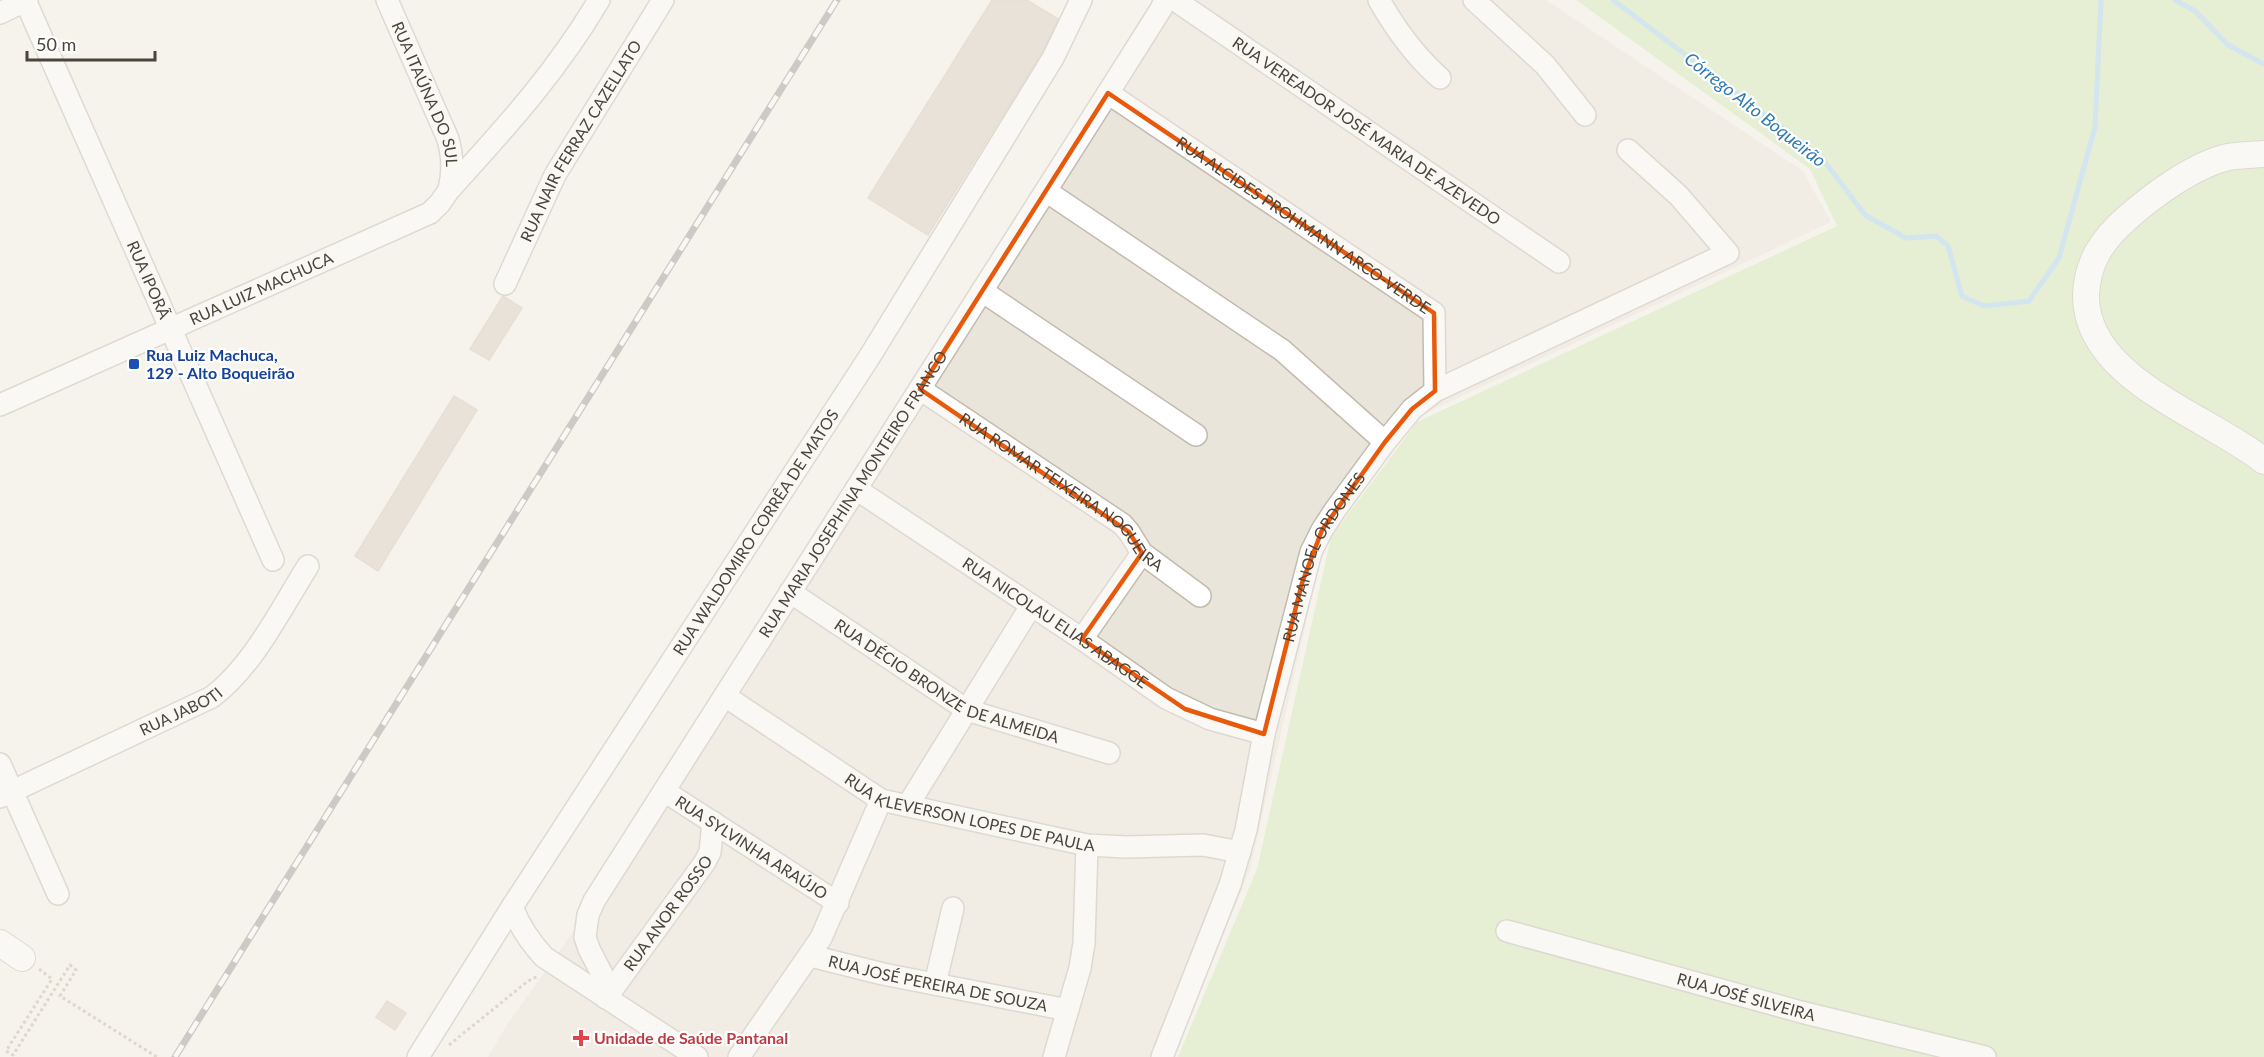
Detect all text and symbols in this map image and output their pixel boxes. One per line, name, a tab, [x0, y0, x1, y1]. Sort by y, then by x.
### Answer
street label: RUA ITAÚNA DO SUL	[389, 18, 462, 167]
scale bar	[27, 24, 154, 62]
street label: RUA VEREADOR JOSÉ MARIA DE AZEVEDO	[1229, 32, 1505, 229]
text: 50 m	[36, 33, 76, 55]
street label: RUA NAIR FERRAZ CAZELLATO	[516, 36, 645, 245]
water label: Córrego Alto Boqueirão	[1681, 47, 1831, 171]
street label: RUA ALCIDES PROHMANN ARCO-VERDE	[1173, 132, 1435, 317]
street label: RUA IPORÃ	[124, 237, 175, 322]
street label: RUA LUIZ MACHUCA	[186, 248, 336, 328]
place label: Rua Luiz Machuca, 129 - Alto Boqueirão	[146, 345, 295, 382]
street label: RUA MARIA JOSEPHINA MONTEIRO FRANCO	[754, 347, 951, 640]
marker: Rua Luiz Machuca, 129 - Alto Boqueirão	[127, 357, 141, 371]
street label: RUA WALDOMIRO CORRÊA DE MATOS	[668, 405, 842, 658]
street label: RUA ROMAR TEIXEIRA NOGUEIRA	[956, 408, 1167, 575]
street label: RUA MANOEL ORDONES	[1278, 468, 1369, 644]
street label: RUA NICOLAU ELIAS ABAGGE	[959, 553, 1152, 692]
street label: RUA DÉCIO BRONZE DE ALMEIDA	[831, 615, 1062, 746]
street label: RUA JABOTI	[136, 683, 226, 739]
street label: RUA KLEVERSON LOPES DE PAULA	[842, 769, 1095, 854]
street label: RUA SYLVINHA ARAÚJO	[672, 791, 831, 903]
street label: RUA ANOR ROSSO	[619, 851, 716, 974]
street label: RUA JOSÉ PEREIRA DE SOUZA	[827, 951, 1049, 1015]
street label: RUA JOSÉ SILVEIRA	[1675, 968, 1817, 1024]
place label: Unidade de Saúde Pantanal	[594, 1028, 788, 1047]
marker: Unidade de Saúde Pantanal	[572, 1029, 590, 1047]

